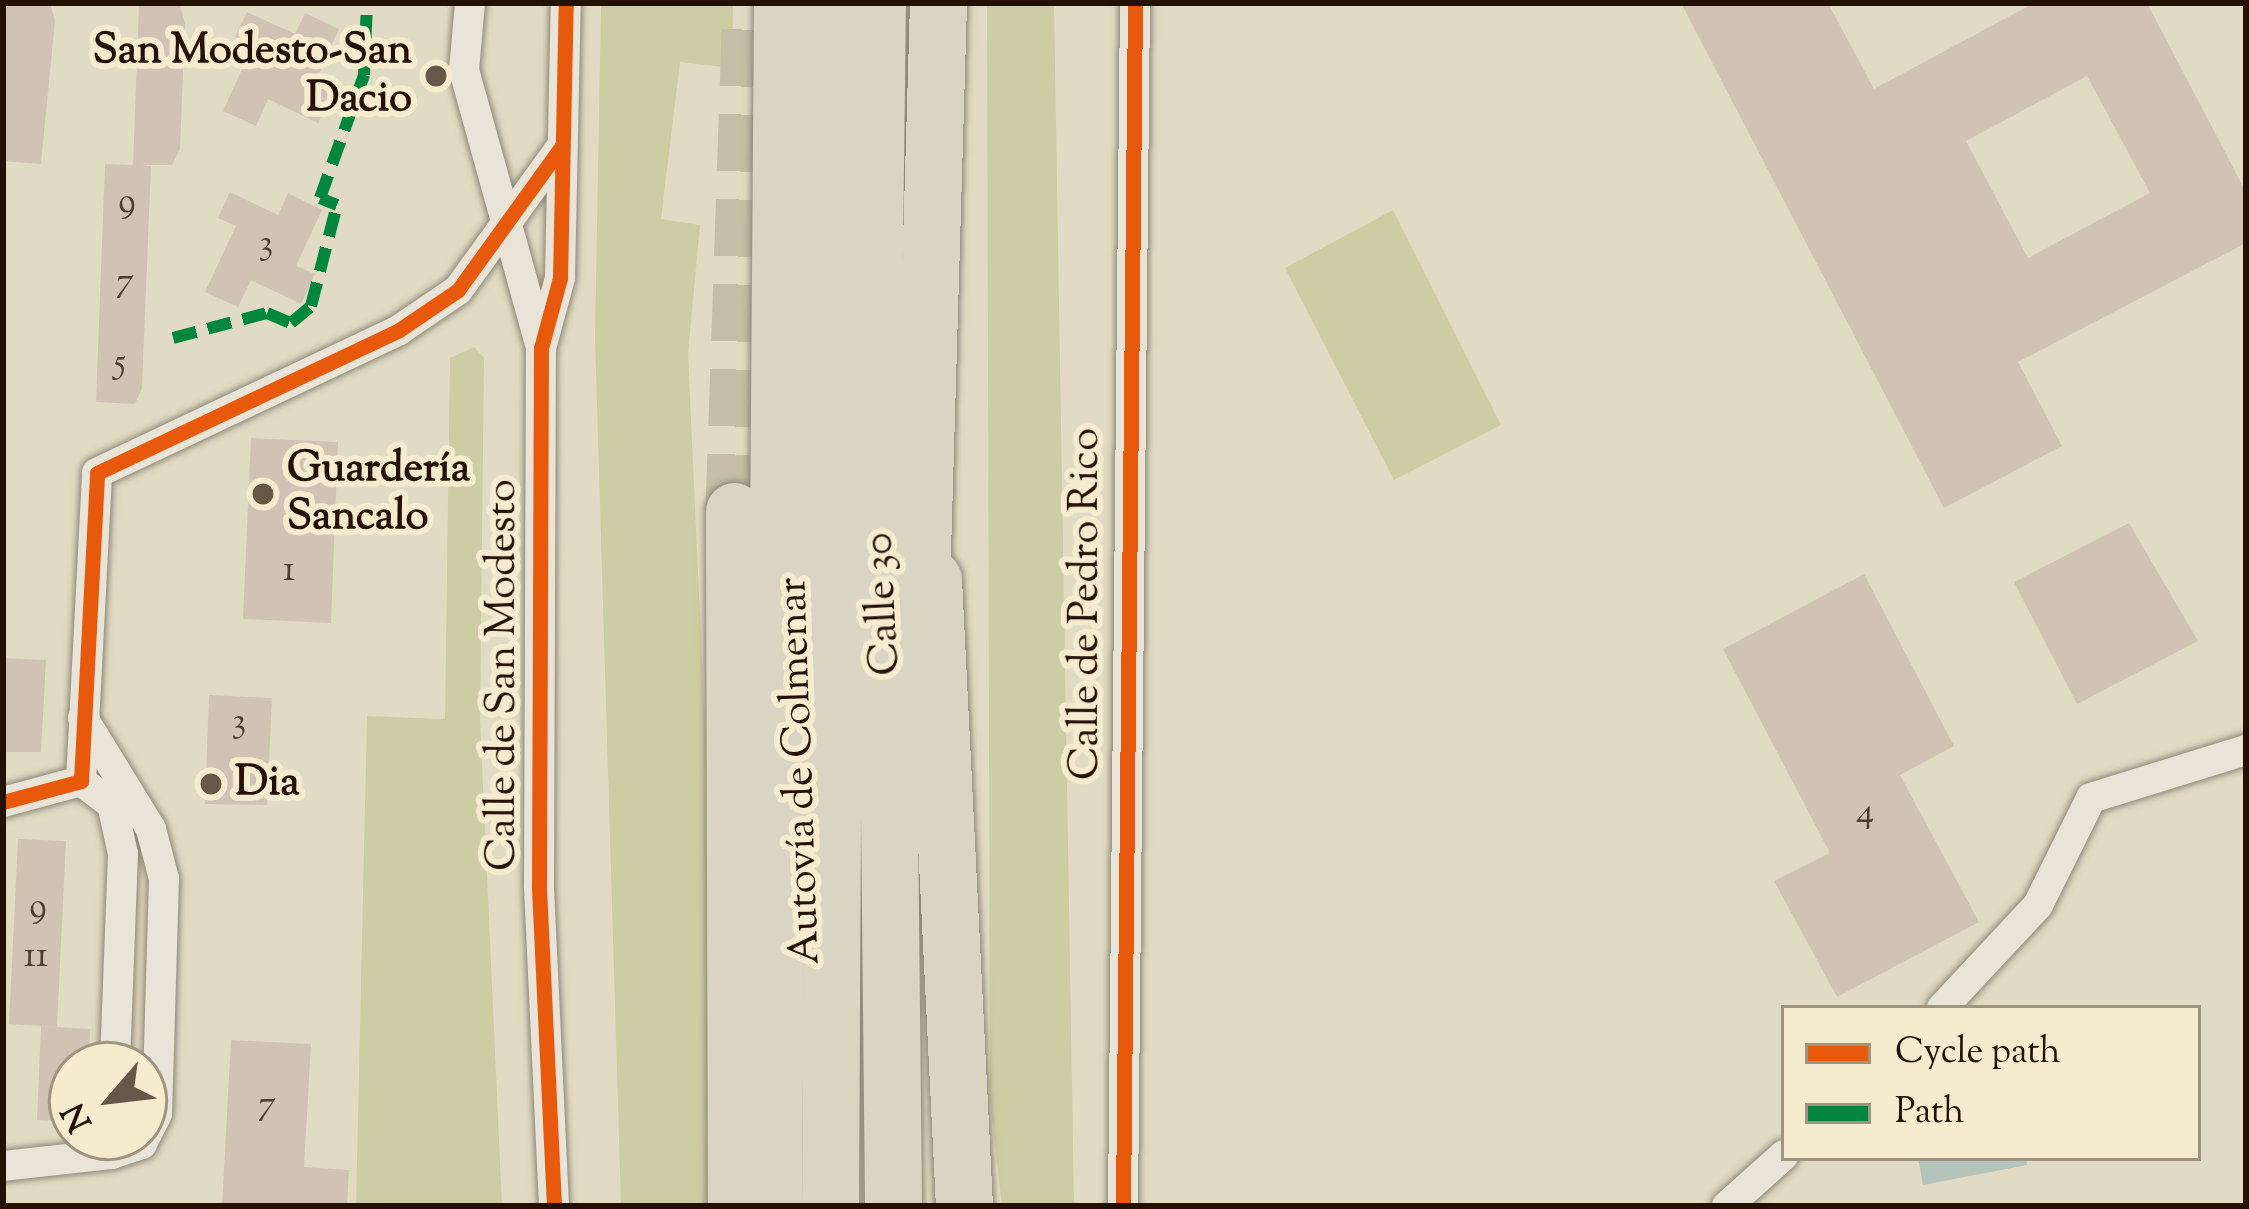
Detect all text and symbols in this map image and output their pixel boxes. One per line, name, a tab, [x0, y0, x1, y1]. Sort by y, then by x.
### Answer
place label: San Modesto-San Dacio	[93, 27, 412, 125]
marker: San Modesto-San Dacio	[423, 63, 449, 89]
house number: 9	[118, 182, 136, 226]
house number: 3	[259, 224, 273, 268]
house number: 7	[116, 261, 134, 305]
house number: 5	[114, 343, 126, 387]
street label: Calle de Pedro Rico	[1062, 428, 1112, 780]
place label: Guardería Sancalo	[287, 445, 470, 544]
street label: Calle de San Modesto	[479, 479, 529, 871]
marker: Guardería Sancalo	[250, 481, 276, 507]
street label: Calle 30	[855, 531, 913, 677]
house number: 1	[283, 550, 295, 594]
street label: Autovía de Colmenar	[769, 577, 833, 965]
house number: 3	[232, 702, 246, 746]
place label: Dia	[235, 759, 300, 809]
marker: Dia	[198, 771, 224, 797]
house number: 4	[1856, 792, 1874, 836]
house number: 9	[29, 887, 47, 931]
house number: 11	[24, 936, 48, 980]
legend	[1781, 1005, 2201, 1161]
text: Cycle path	[1895, 1027, 2061, 1079]
north arrow	[48, 1041, 168, 1161]
house number: 7	[258, 1084, 276, 1128]
text: Path	[1895, 1087, 1964, 1139]
text: N	[51, 1094, 106, 1139]

